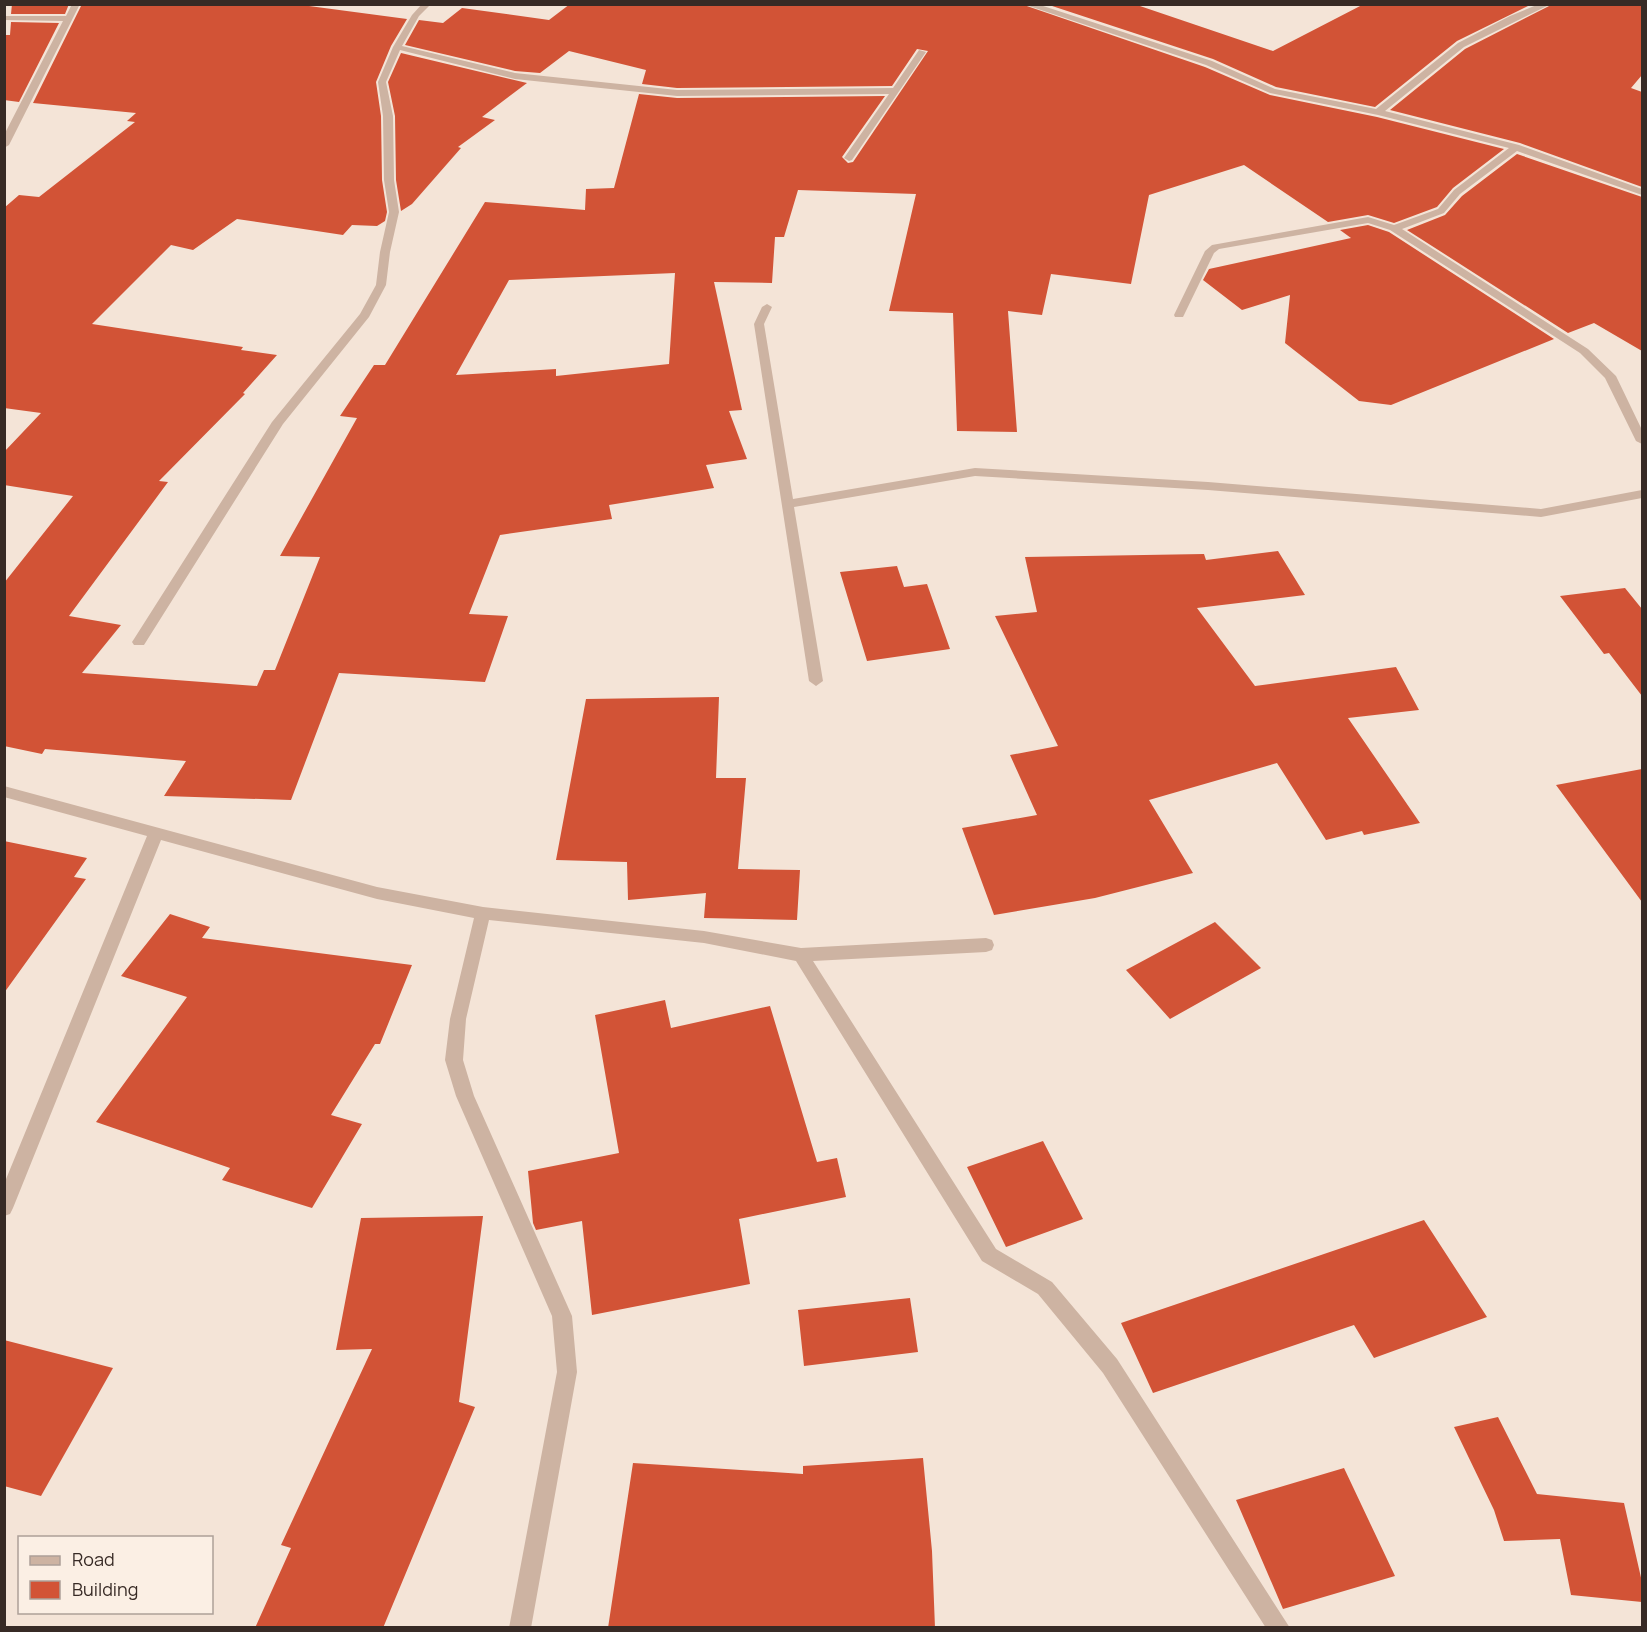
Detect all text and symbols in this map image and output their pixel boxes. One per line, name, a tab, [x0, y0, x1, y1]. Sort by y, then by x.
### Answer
legend	[18, 1536, 213, 1614]
text: Road	[72, 1547, 115, 1571]
text: Building	[72, 1577, 138, 1601]

